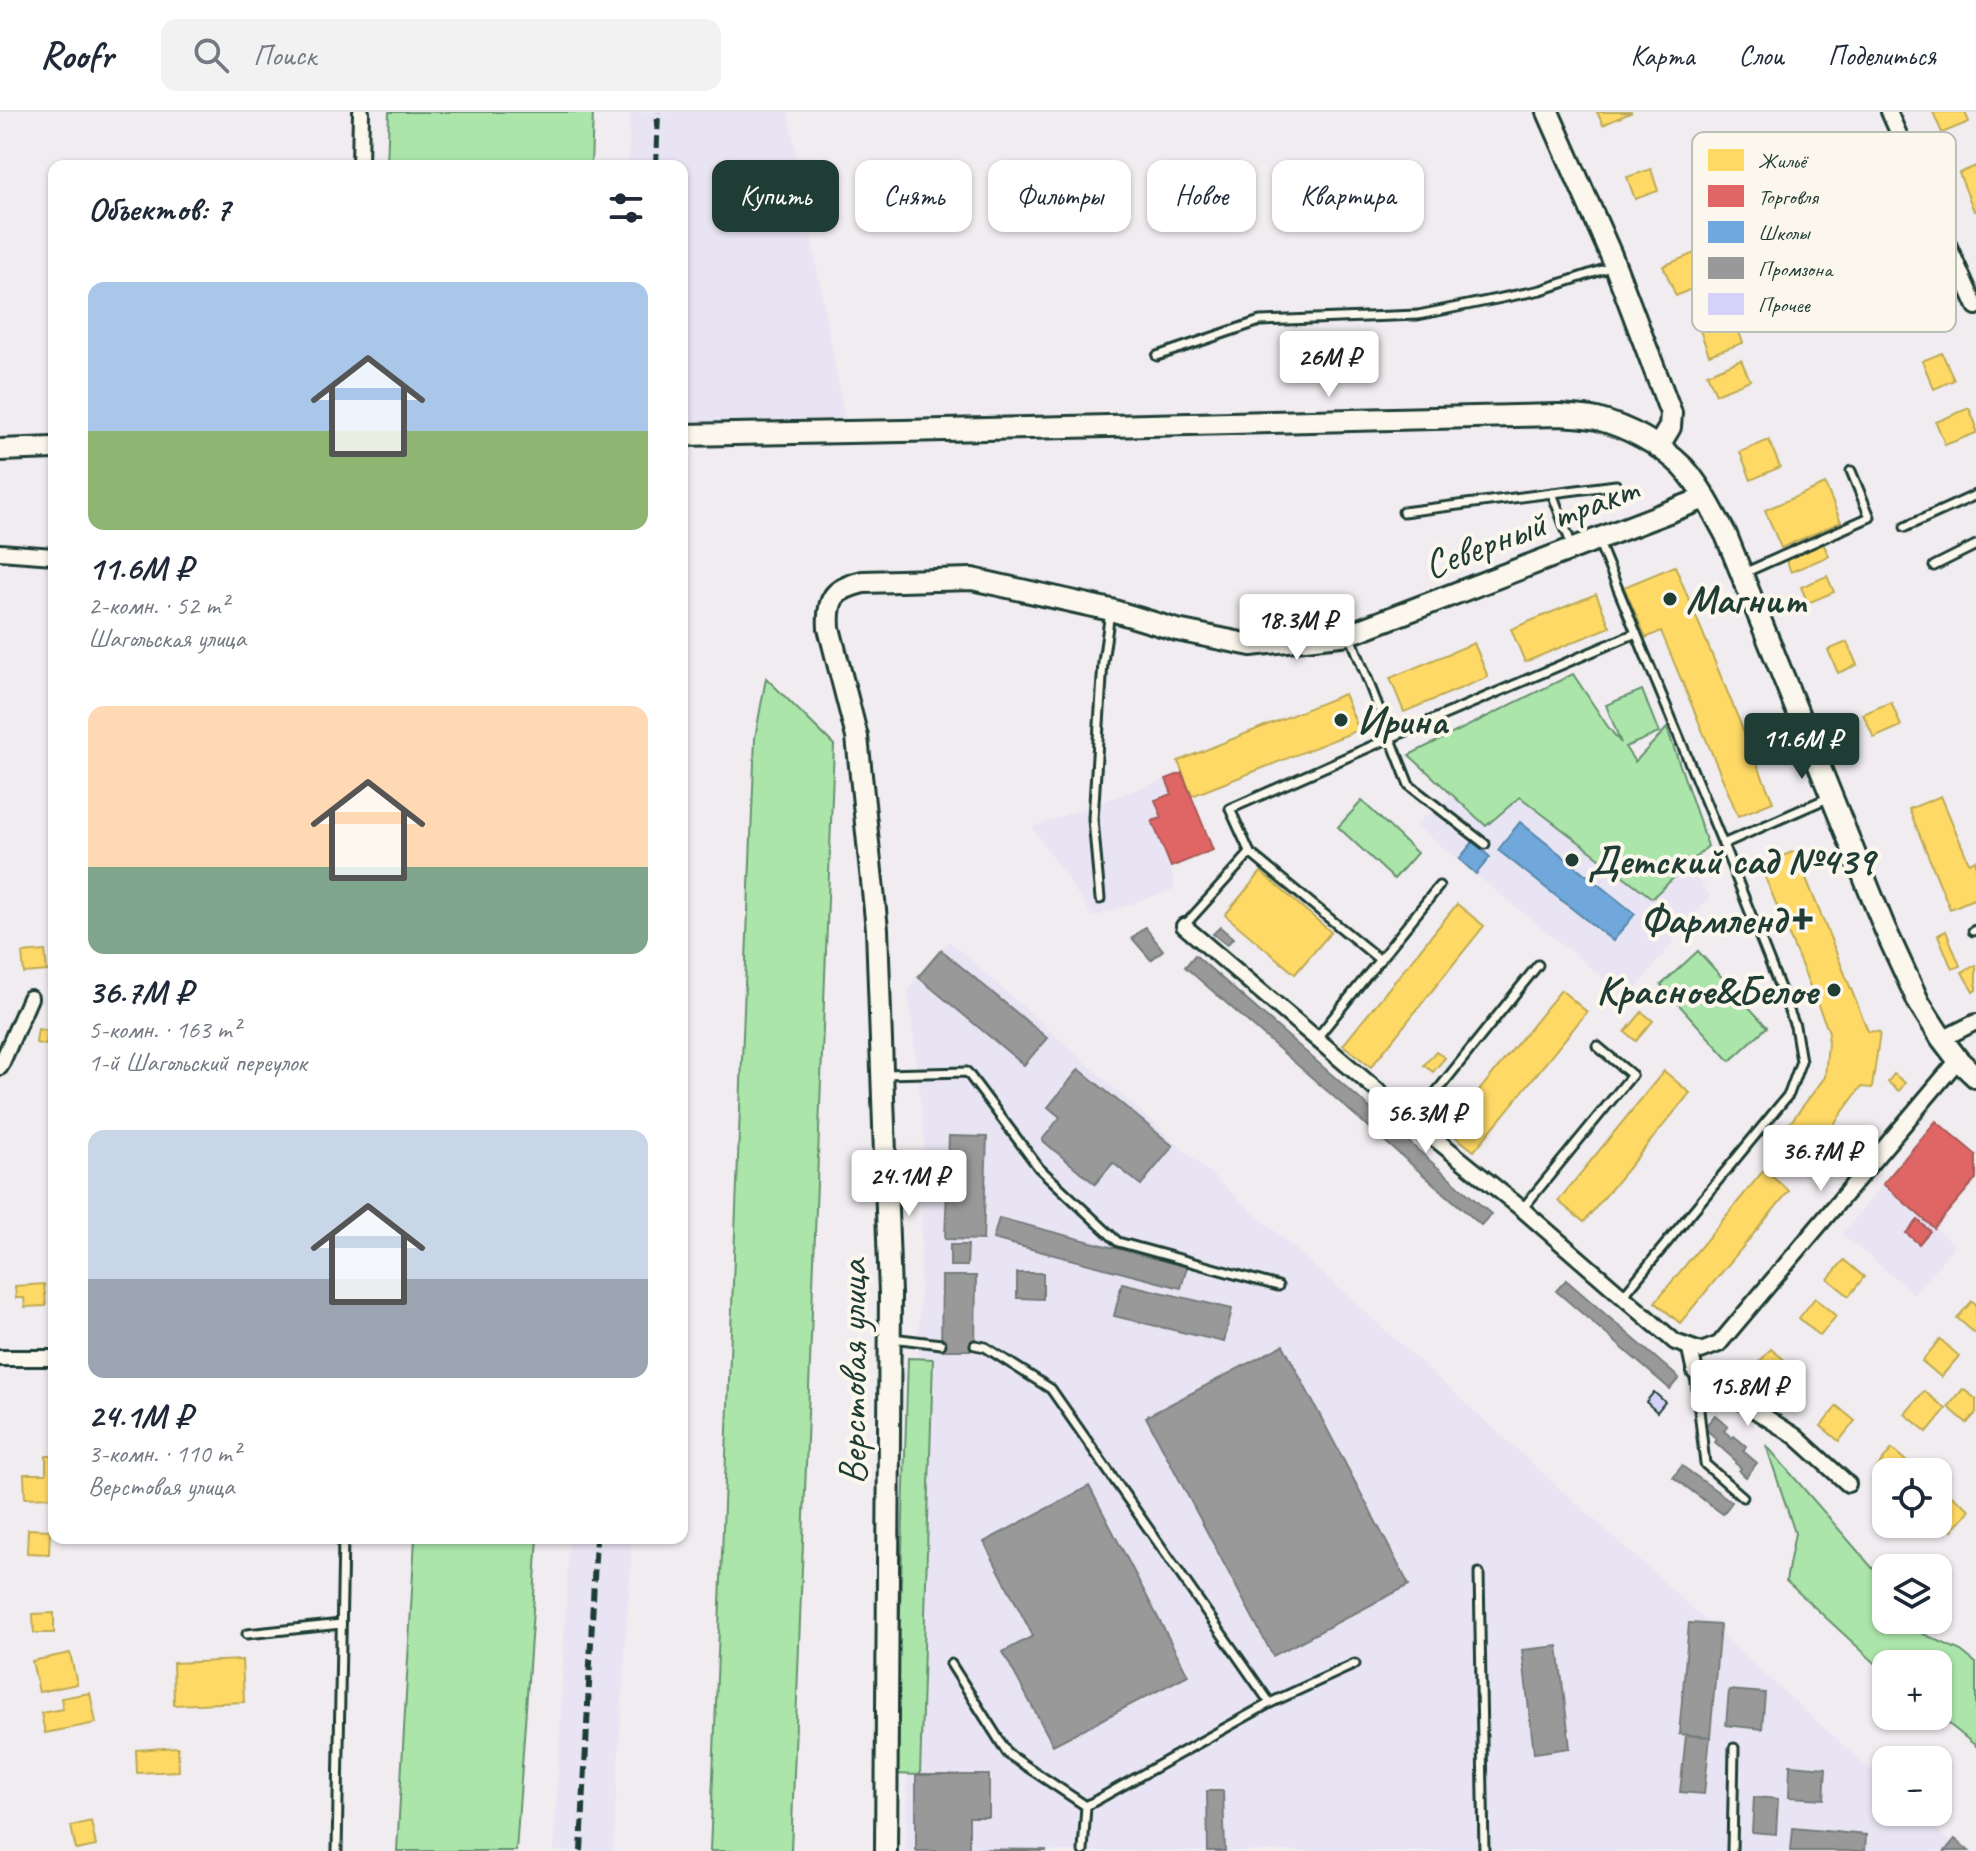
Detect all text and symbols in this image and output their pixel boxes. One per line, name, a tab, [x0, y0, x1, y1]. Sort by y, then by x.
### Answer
search box	[161, 19, 721, 91]
text: Roofr	[40, 32, 113, 79]
icon: search	[189, 33, 233, 77]
text: Поиск	[253, 36, 316, 74]
text: Карта	[1631, 38, 1695, 73]
text: Слои	[1739, 38, 1784, 73]
text: Поделиться	[1828, 38, 1936, 73]
legend	[1692, 132, 1956, 332]
text: Жильё	[1758, 147, 1810, 175]
chip: Купить	[712, 160, 839, 232]
chip: Снять	[855, 160, 972, 232]
chip: Фильтры	[988, 160, 1131, 232]
chip: Новое	[1147, 160, 1256, 232]
chip: Квартира	[1272, 160, 1424, 232]
text: Торговля	[1758, 183, 1819, 211]
icon: filters	[604, 186, 648, 230]
text: Объектов: 7	[88, 187, 230, 230]
text: Школы	[1758, 219, 1812, 247]
text: Промзона	[1758, 255, 1834, 283]
text: Прочее	[1758, 291, 1812, 319]
pin: 26M ₽	[1273, 331, 1385, 399]
icon: home	[296, 334, 440, 478]
text: 26M ₽	[1298, 340, 1360, 373]
street label: Северный тракт	[1417, 462, 1647, 590]
text: 11.6M ₽	[88, 546, 192, 589]
place label: Магнит	[1686, 575, 1808, 625]
text: 2-комн. · 52 m²	[88, 589, 228, 622]
marker: Магнит	[1661, 590, 1679, 608]
pin: 18.3M ₽	[1223, 594, 1371, 662]
text: 18.3M ₽	[1258, 603, 1336, 636]
text: Шагольская улица	[88, 622, 246, 655]
place label: Ирина	[1357, 696, 1450, 746]
marker: Ирина	[1332, 711, 1350, 729]
pin: 11.6M ₽	[1728, 713, 1876, 781]
text: 11.6M ₽	[1762, 722, 1842, 755]
icon: home	[296, 758, 440, 902]
place label: Детский сад №439	[1588, 836, 1878, 886]
marker: Детский сад №439	[1563, 851, 1581, 869]
place label: Фармленд	[1641, 895, 1790, 945]
marker: Фармленд	[1793, 910, 1811, 928]
place label: Красное&Белое	[1596, 966, 1821, 1016]
text: 36.7M ₽	[88, 970, 192, 1013]
marker: Красное&Белое	[1825, 981, 1843, 999]
text: 5-комн. · 163 m²	[88, 1013, 240, 1046]
text: 1-й Шагольский переулок	[88, 1046, 307, 1079]
pin: 56.3M ₽	[1352, 1087, 1500, 1155]
text: 56.3M ₽	[1386, 1096, 1466, 1129]
pin: 36.7M ₽	[1747, 1125, 1895, 1193]
text: 36.7M ₽	[1781, 1134, 1861, 1167]
pin: 24.1M ₽	[835, 1150, 983, 1218]
text: 24.1M ₽	[870, 1159, 948, 1192]
icon: home	[296, 1182, 440, 1326]
street label: Верстовая улица	[828, 1257, 878, 1485]
pin: 15.8M ₽	[1674, 1360, 1822, 1428]
text: 15.8M ₽	[1709, 1369, 1787, 1402]
text: 24.1M ₽	[88, 1394, 191, 1437]
text: 3-комн. · 110 m²	[88, 1437, 240, 1470]
map controls	[1872, 1458, 1952, 1826]
button: locate	[1872, 1458, 1952, 1538]
text: Верстовая улица	[88, 1470, 234, 1503]
button: layers	[1872, 1554, 1952, 1634]
button: +	[1872, 1650, 1952, 1730]
button: −	[1872, 1746, 1952, 1826]

